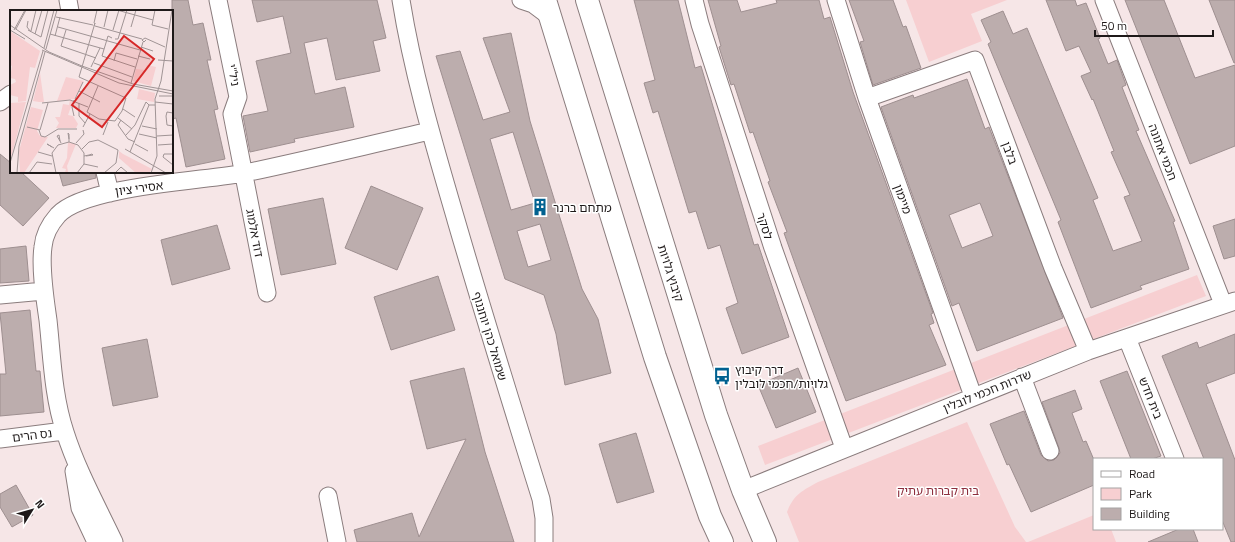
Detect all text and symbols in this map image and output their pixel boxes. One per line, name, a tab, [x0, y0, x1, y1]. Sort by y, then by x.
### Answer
inset map	[10, 10, 173, 173]
scale bar	[1095, 12, 1213, 38]
text: 50 m	[1101, 16, 1127, 35]
street label: ניל"י	[223, 62, 245, 88]
street label: חכמי אתונה	[1143, 121, 1183, 183]
street label: בלבן	[997, 139, 1023, 167]
street label: אסירי ציון	[114, 175, 165, 201]
street label: מיימון	[889, 181, 917, 217]
building icon: מתחם ברנר	[530, 197, 550, 217]
place label: מתחם ברנר	[553, 198, 612, 217]
street label: דוד אלמוג	[241, 207, 269, 259]
street label: לסקר	[752, 210, 778, 242]
street label: קיבוץ גלויות	[653, 242, 689, 305]
street label: שמואל כהן יוחננוף	[467, 289, 513, 383]
place label: דרך קיבוץ גלויות/חכמי לובלין	[735, 360, 828, 393]
street label: שדרות חכמי לובלין	[940, 365, 1034, 417]
bus stop icon: דרך קיבוץ גלויות/חכמי לובלין	[712, 366, 732, 386]
street label: בית חדש	[1134, 374, 1168, 422]
street label: נס הרים	[11, 423, 53, 447]
legend	[1093, 458, 1223, 530]
text: Road	[1129, 464, 1155, 483]
park label: בית קברות עתיק	[897, 481, 979, 500]
text: Park	[1129, 484, 1152, 503]
north arrow	[12, 490, 52, 530]
text: N	[31, 496, 49, 512]
text: Building	[1129, 504, 1170, 523]

